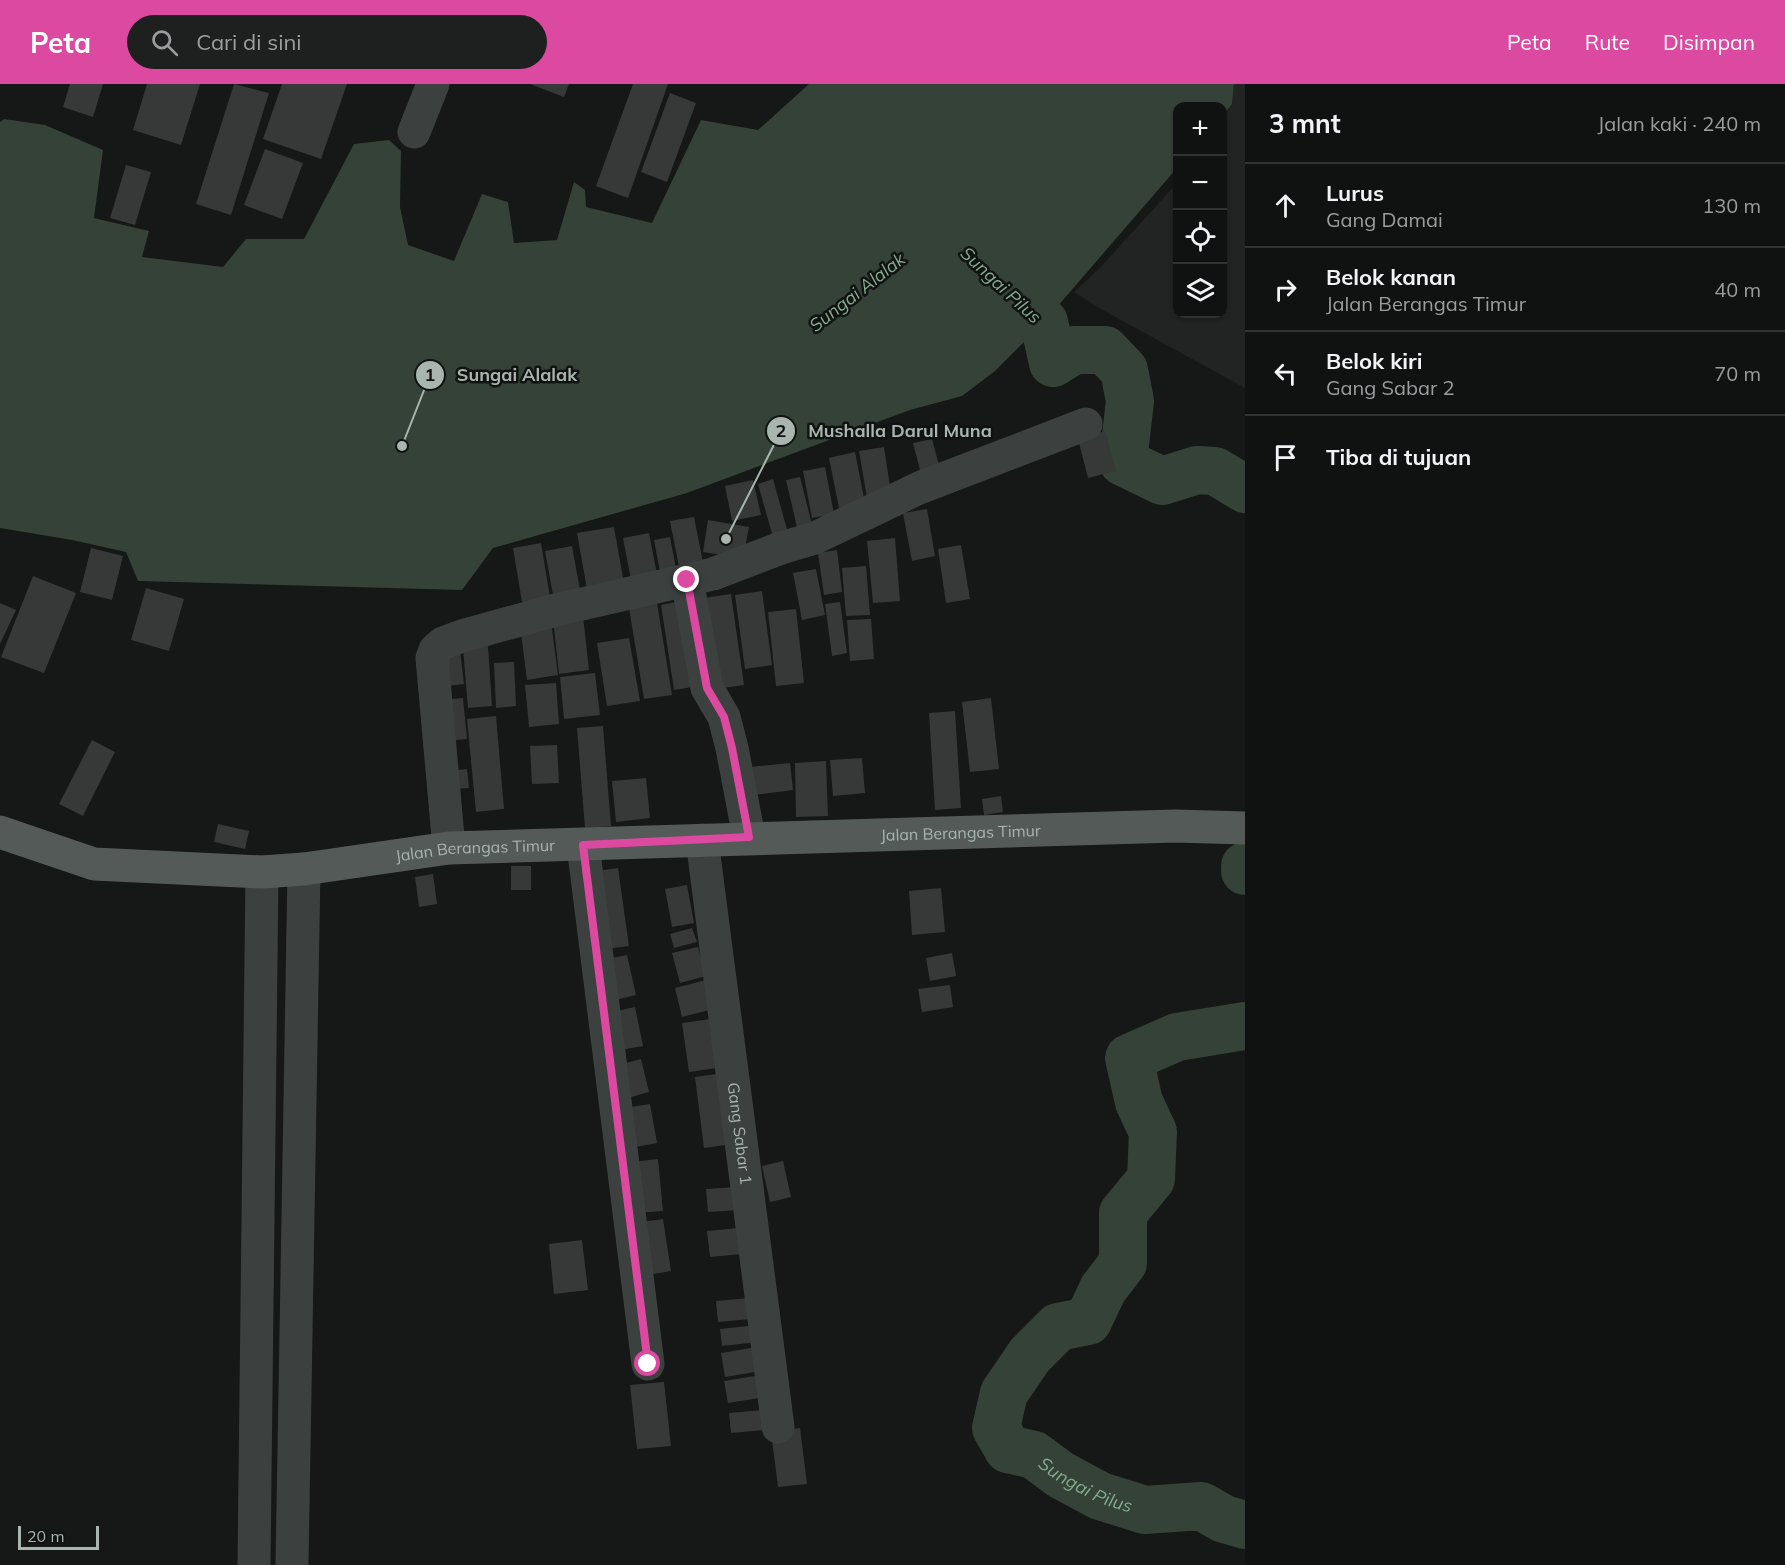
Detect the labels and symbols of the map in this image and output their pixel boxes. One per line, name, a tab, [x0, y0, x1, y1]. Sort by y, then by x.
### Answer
water label: Sungai Pilus	[956, 242, 1046, 328]
water label: Sungai Alalak	[804, 247, 910, 337]
callout: Sungai Alalak	[415, 357, 589, 393]
text: 1	[425, 363, 435, 386]
text: Sungai Alalak	[457, 363, 578, 386]
callout: Mushalla Darul Muna	[766, 413, 1004, 449]
text: 2	[776, 419, 786, 442]
text: Mushalla Darul Muna	[808, 419, 992, 442]
route end	[673, 566, 699, 592]
street label: Jalan Berangas Timur	[880, 820, 1041, 845]
street label: Jalan Berangas Timur	[394, 835, 555, 866]
street label: Gang Sabar 1	[723, 1081, 757, 1186]
route start	[634, 1350, 660, 1376]
water label: Sungai Pilus	[1034, 1451, 1136, 1517]
scale bar	[18, 1523, 99, 1550]

